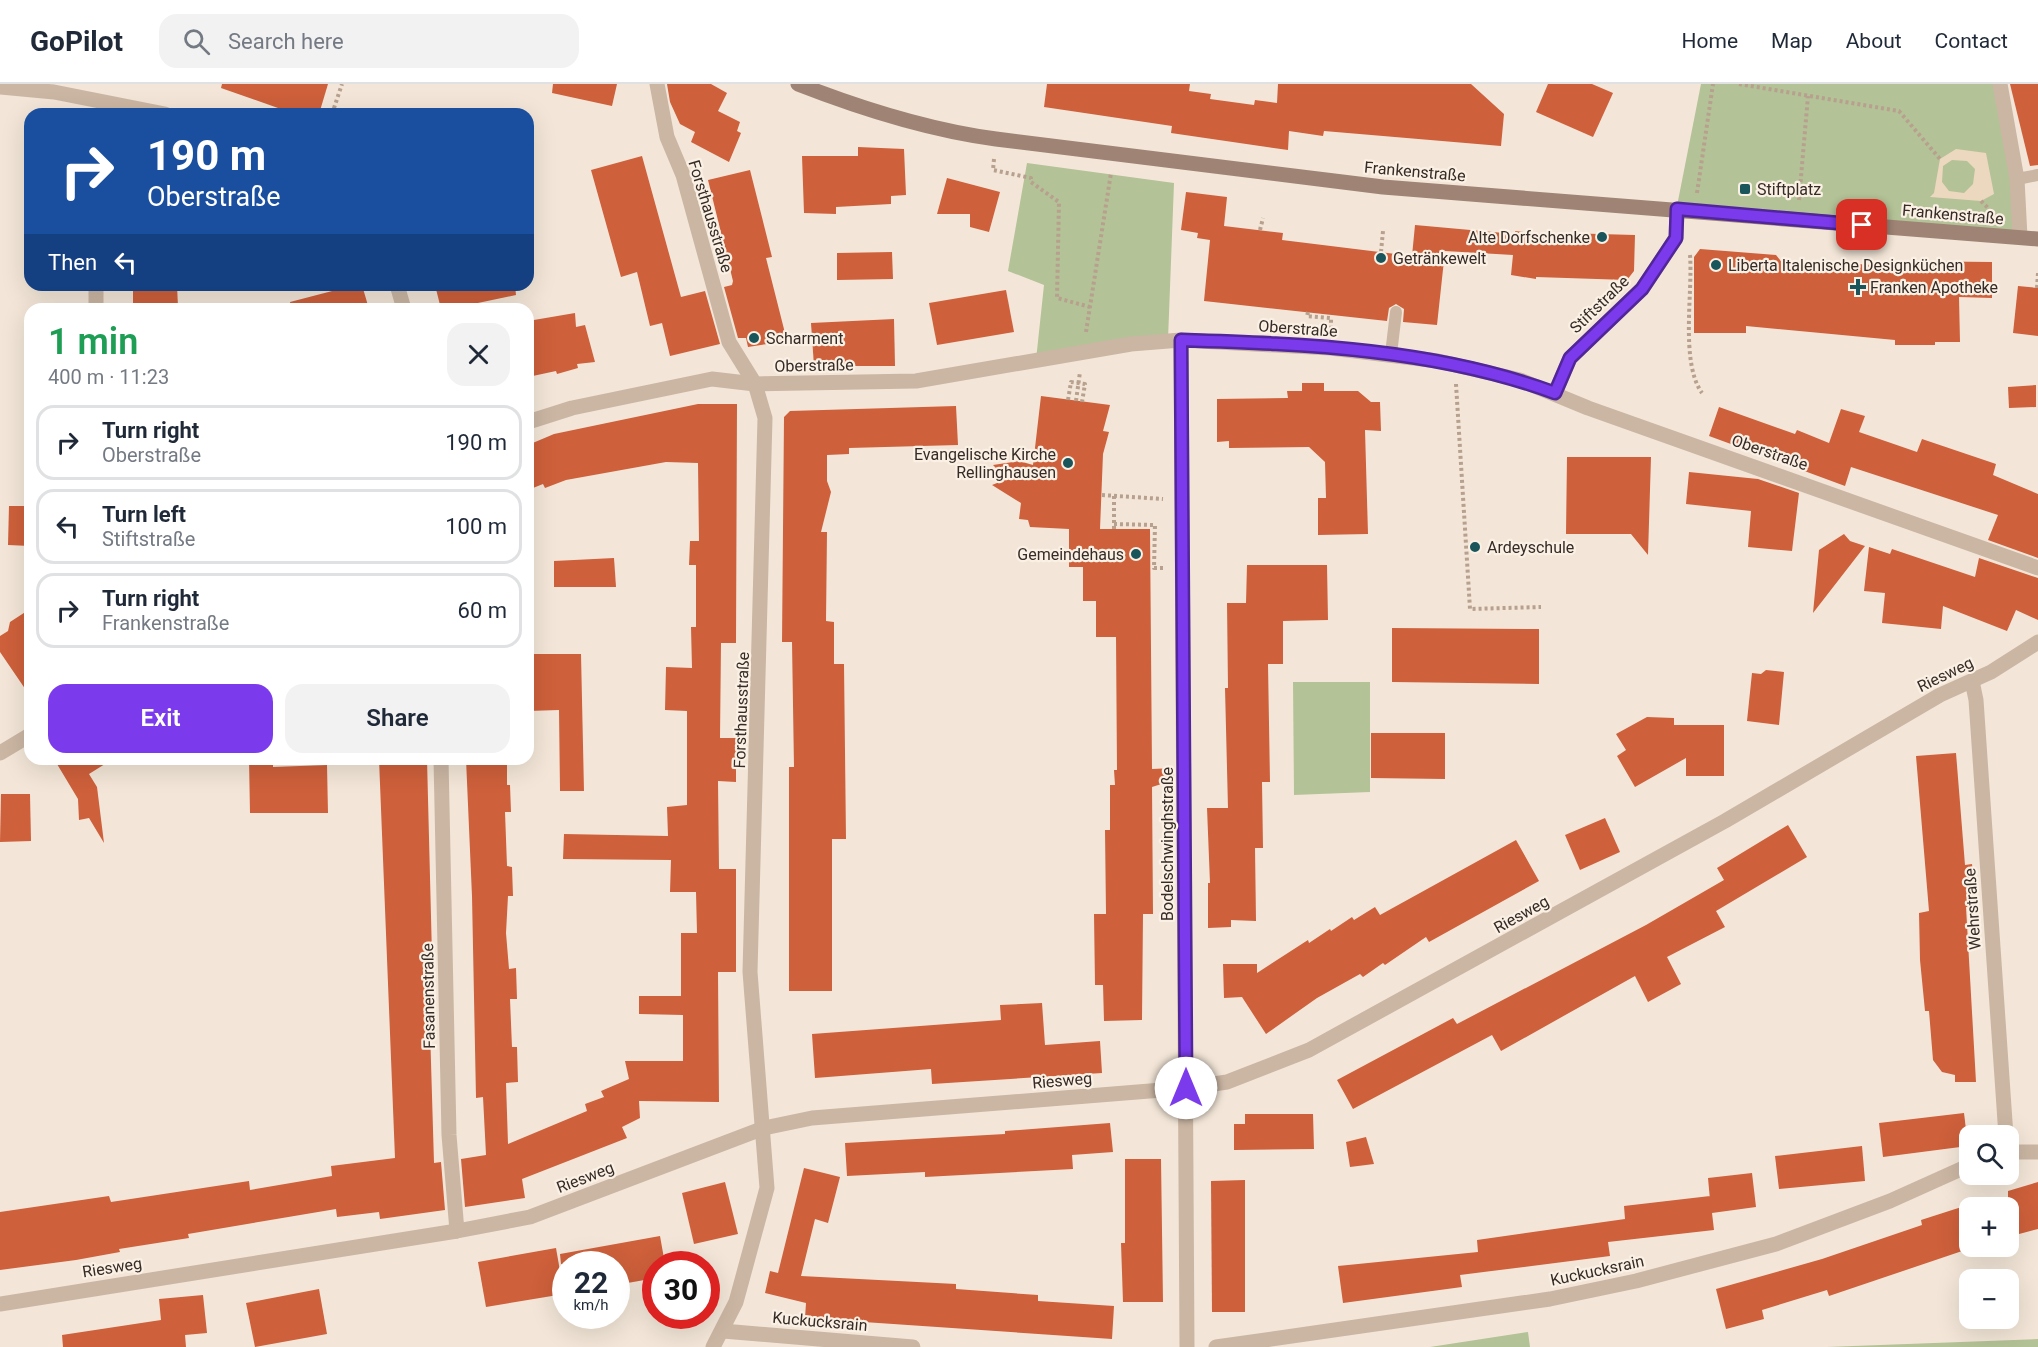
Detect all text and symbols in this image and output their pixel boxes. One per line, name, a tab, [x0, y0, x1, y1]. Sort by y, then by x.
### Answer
search box	[159, 14, 579, 68]
text: GoPilot	[30, 25, 123, 58]
icon: search	[180, 25, 213, 58]
text: Search here	[228, 29, 344, 54]
text: Home	[1682, 29, 1738, 53]
text: Map	[1771, 29, 1813, 53]
text: About	[1846, 29, 1902, 53]
text: Contact	[1935, 29, 2008, 53]
text: 190 m	[147, 131, 266, 180]
icon: right	[48, 132, 126, 210]
street label: Forsthausstraße	[684, 158, 737, 275]
street label: Frankenstraße	[1363, 158, 1467, 185]
place label: Stiftplatz	[1757, 180, 1821, 199]
text: Oberstraße	[147, 181, 281, 213]
marker: Stiftplatz	[1738, 182, 1752, 196]
pin	[1836, 199, 1887, 250]
street label: Frankenstraße	[1901, 201, 2005, 228]
icon: arrive	[1845, 208, 1878, 241]
place label: Alte Dorfschenke	[1468, 228, 1590, 247]
marker: Alte Dorfschenke	[1595, 230, 1609, 244]
icon: left	[109, 246, 142, 279]
place label: Getränkewelt	[1393, 249, 1486, 268]
text: Then	[48, 250, 97, 275]
marker: Getränkewelt	[1374, 251, 1388, 265]
place label: Liberta Italenische Designküchen	[1728, 256, 1963, 275]
marker: Liberta Italenische Designküchen	[1709, 258, 1723, 272]
street label: Stiftstraße	[1566, 272, 1633, 337]
place label: Franken Apotheke	[1870, 278, 1998, 297]
marker: Franken Apotheke	[1851, 280, 1865, 294]
street label: Oberstraße	[1258, 316, 1338, 341]
text: 1 min	[48, 321, 138, 363]
button: close	[447, 323, 510, 386]
place label: Scharment	[766, 329, 843, 348]
marker: Scharment	[747, 331, 761, 345]
street label: Oberstraße	[774, 355, 854, 376]
text: 400 m · 11:23	[48, 365, 169, 389]
text: Turn right	[102, 418, 199, 443]
icon: right	[51, 426, 84, 459]
text: 190 m	[445, 430, 507, 455]
street label: Oberstraße	[1729, 431, 1810, 474]
text: Oberstraße	[102, 443, 201, 467]
place label: Evangelische Kirche Rellinghausen	[914, 445, 1056, 482]
marker: Evangelische Kirche Rellinghausen	[1061, 456, 1075, 470]
text: Turn left	[102, 502, 186, 527]
icon: left	[51, 510, 84, 543]
text: 100 m	[445, 514, 507, 539]
text: Stiftstraße	[102, 527, 195, 551]
place label: Ardeyschule	[1487, 538, 1574, 557]
marker: Ardeyschule	[1468, 540, 1482, 554]
place label: Gemeindehaus	[1017, 545, 1124, 564]
marker: Gemeindehaus	[1129, 547, 1143, 561]
text: Turn right	[102, 586, 199, 611]
icon: right	[51, 594, 84, 627]
text: 60 m	[458, 598, 507, 623]
text: Frankenstraße	[102, 611, 229, 635]
street label: Forsthausstraße	[730, 651, 753, 769]
street label: Riesweg	[1914, 653, 1976, 696]
button: Exit	[48, 684, 273, 753]
button: Share	[285, 684, 510, 753]
street label: Bodelschwinghstraße	[1158, 767, 1177, 921]
street label: Wehrstraße	[1960, 867, 1985, 951]
street label: Riesweg	[1490, 892, 1552, 937]
street label: Fasanenstraße	[418, 943, 439, 1049]
position arrow	[1154, 1056, 1218, 1120]
street label: Riesweg	[1031, 1068, 1093, 1093]
map controls	[1959, 1125, 2019, 1329]
button: search	[1959, 1125, 2019, 1185]
street label: Riesweg	[554, 1158, 617, 1197]
button: +	[1959, 1197, 2019, 1257]
speed limit sign: 30	[642, 1251, 720, 1329]
street label: Kuckucksrain	[1549, 1251, 1646, 1290]
street label: Riesweg	[81, 1253, 143, 1282]
text: 22	[574, 1265, 608, 1300]
button: −	[1959, 1269, 2019, 1329]
text: km/h	[573, 1296, 609, 1314]
street label: Kuckucksrain	[772, 1308, 868, 1335]

